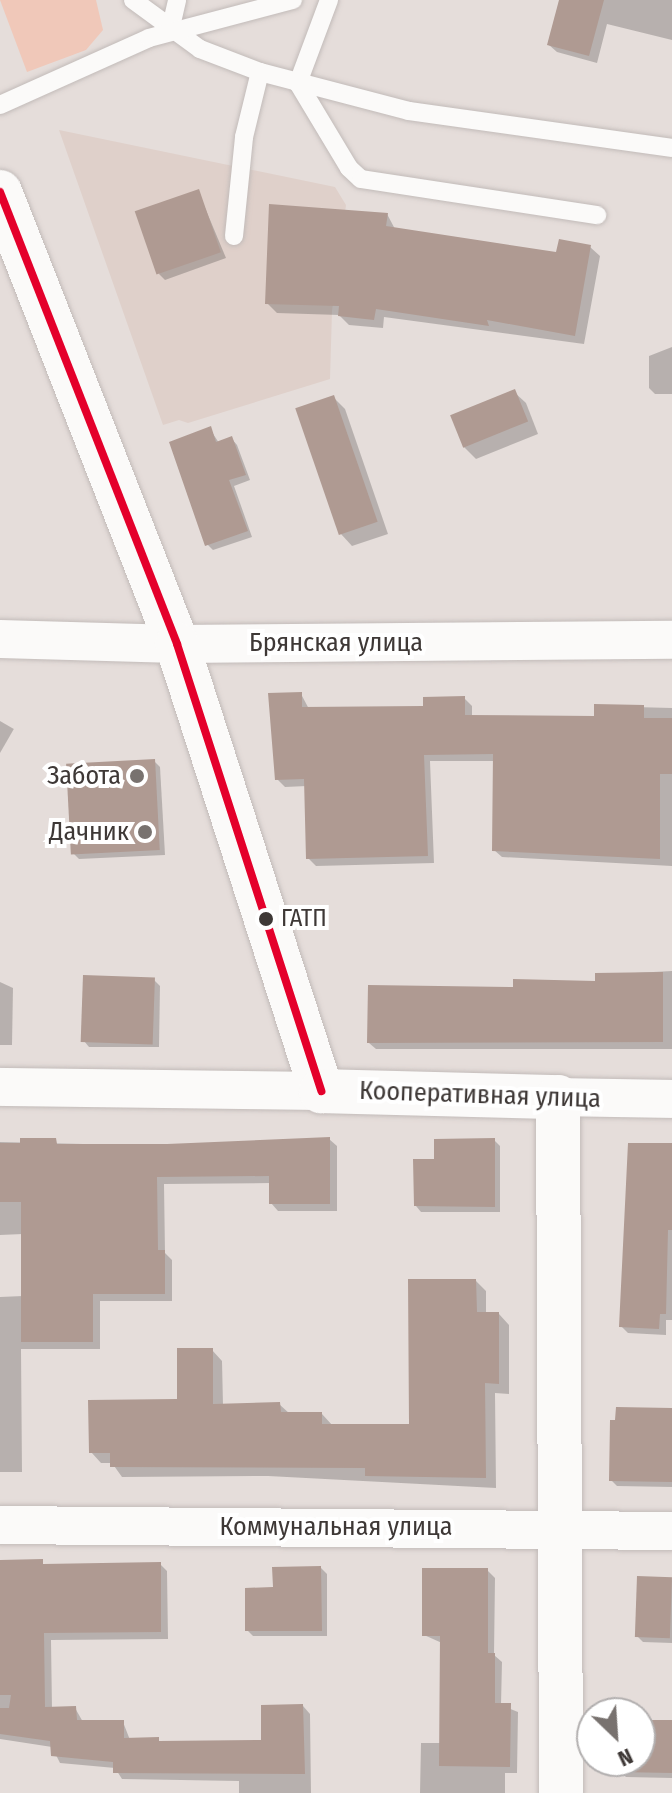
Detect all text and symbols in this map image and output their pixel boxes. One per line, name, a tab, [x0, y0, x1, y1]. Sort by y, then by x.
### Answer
street label: Брянская улица	[249, 627, 423, 659]
place label: Забота	[47, 760, 121, 792]
marker: Забота	[128, 767, 146, 785]
place label: Дачник	[49, 816, 129, 848]
marker: Дачник	[136, 823, 154, 841]
place label: ГАТП	[281, 905, 327, 933]
marker: ГАТП	[258, 911, 274, 927]
street label: Кооперативная улица	[359, 1075, 601, 1115]
street label: Коммунальная улица	[219, 1511, 453, 1543]
north arrow	[576, 1697, 656, 1777]
text: N	[614, 1742, 637, 1772]

